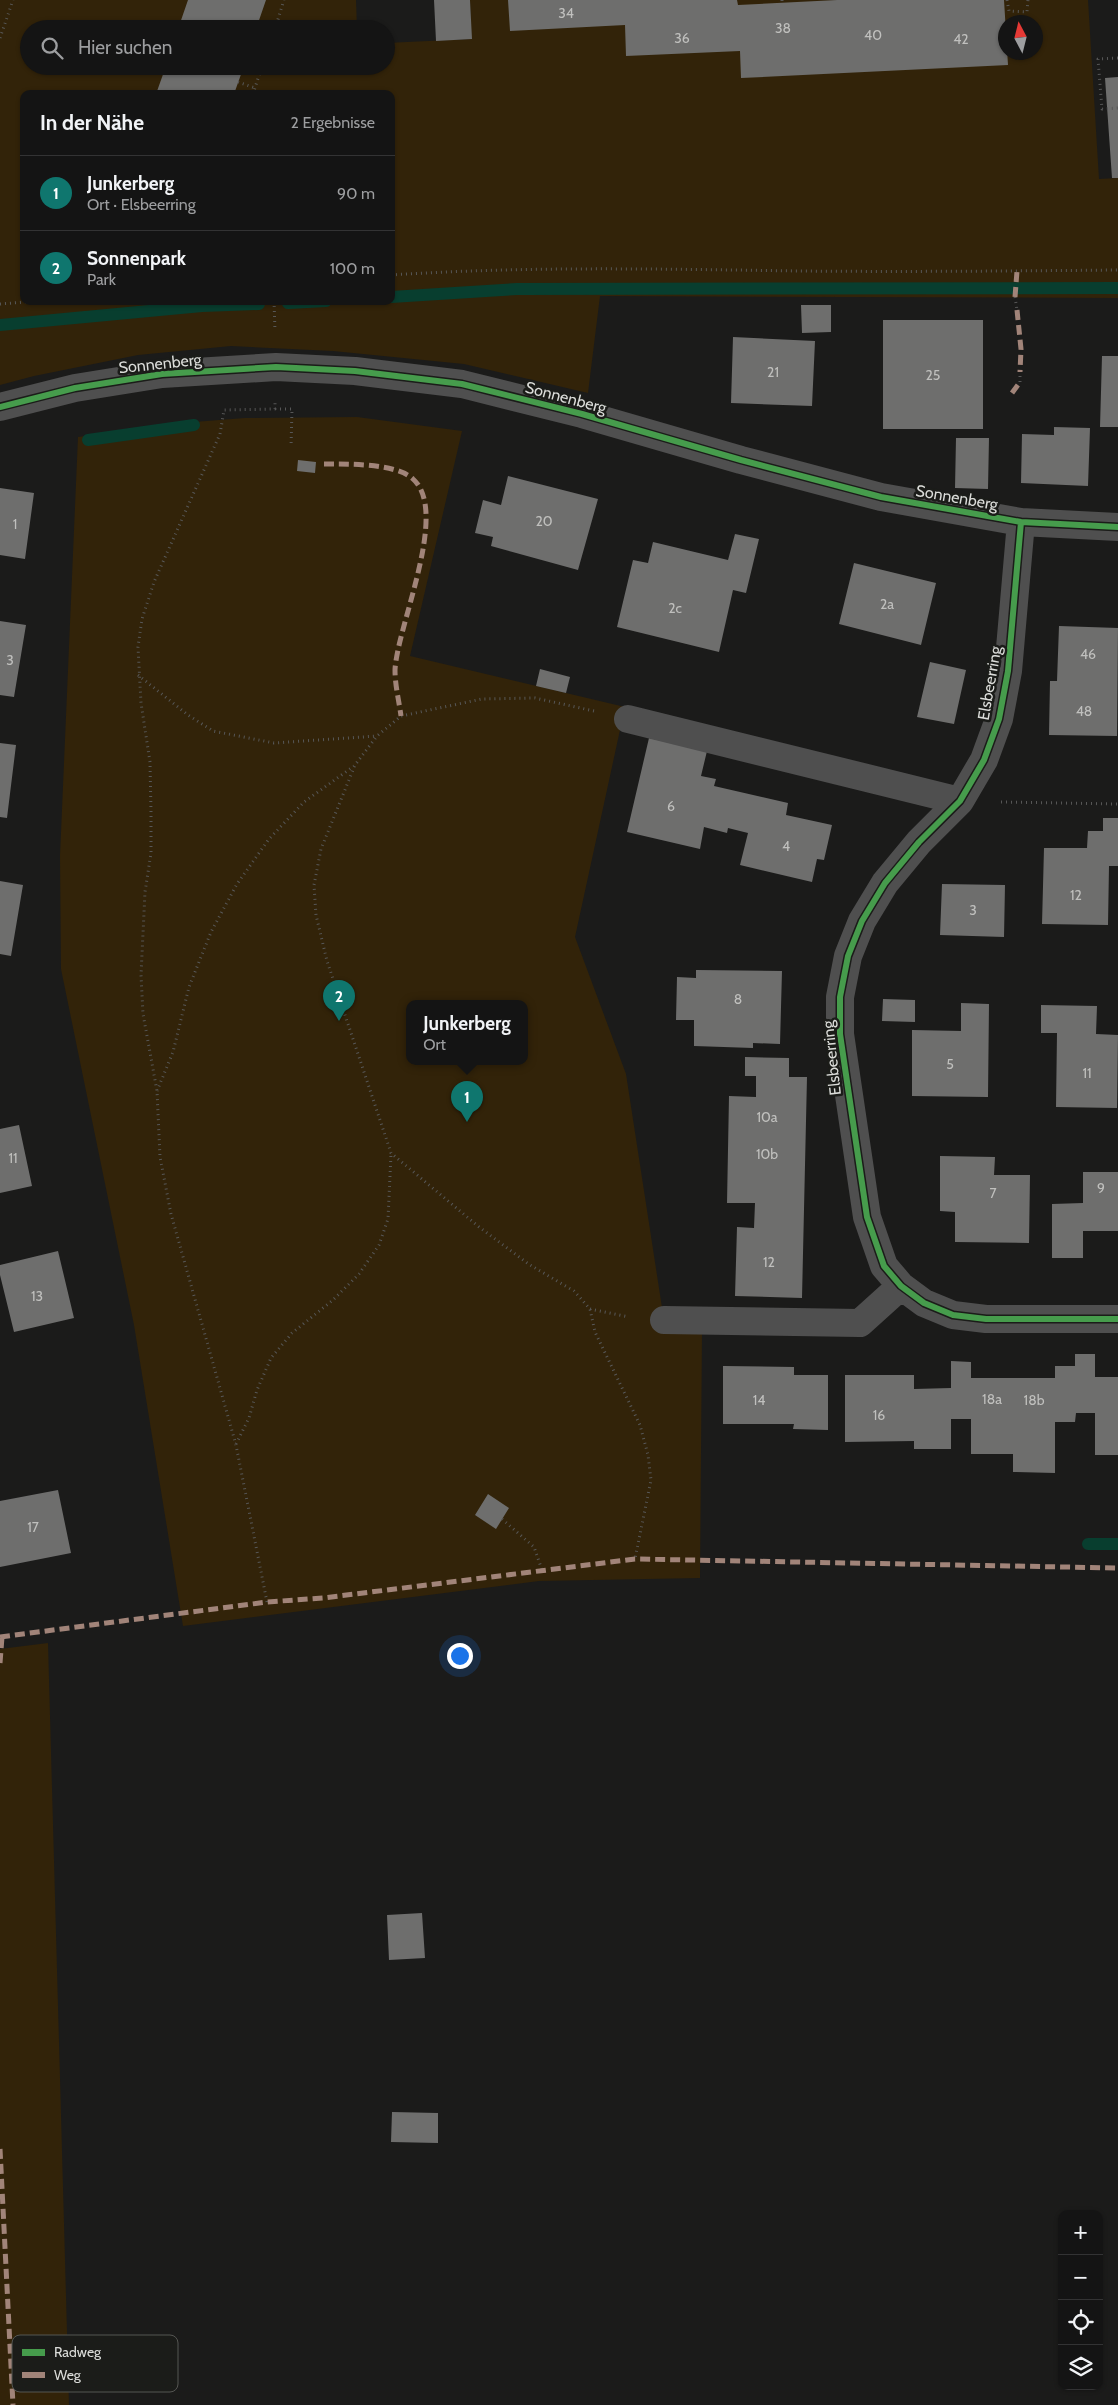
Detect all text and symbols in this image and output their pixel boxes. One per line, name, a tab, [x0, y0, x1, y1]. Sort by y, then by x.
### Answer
house number: 34	[558, 4, 574, 22]
north arrow	[998, 15, 1043, 60]
house number: 38	[775, 19, 791, 37]
search box	[20, 20, 395, 75]
house number: 40	[864, 26, 882, 44]
house number: 36	[674, 29, 690, 47]
house number: 42	[953, 30, 969, 48]
icon: search	[38, 34, 66, 62]
text: Hier suchen	[78, 36, 172, 59]
text: In der Nähe	[40, 110, 144, 135]
text: 2 Ergebnisse	[291, 113, 375, 132]
text: Junkerberg	[87, 172, 174, 195]
text: 1	[53, 184, 59, 203]
text: 90 m	[337, 184, 375, 203]
text: Ort · Elsbeerring	[87, 195, 196, 214]
text: Sonnenpark	[87, 247, 186, 270]
text: 2	[52, 259, 60, 278]
text: 100 m	[330, 259, 375, 278]
text: Park	[87, 270, 116, 289]
street label: Sonnenberg	[118, 350, 203, 377]
house number: 21	[767, 363, 779, 381]
house number: 25	[926, 366, 940, 384]
street label: Sonnenberg	[523, 378, 609, 418]
street label: Sonnenberg	[914, 481, 1001, 514]
house number: 20	[535, 512, 553, 530]
house number: 1	[13, 515, 17, 533]
house number: 2a	[880, 595, 894, 613]
house number: 2c	[668, 599, 682, 617]
street label: Elsbeerring	[974, 644, 1006, 722]
house number: 46	[1080, 645, 1096, 663]
house number: 3	[6, 651, 14, 669]
house number: 48	[1076, 702, 1092, 720]
house number: 6	[667, 797, 675, 815]
house number: 4	[782, 837, 790, 855]
house number: 12	[1070, 886, 1082, 904]
house number: 3	[969, 901, 977, 919]
pin: 2	[323, 980, 355, 1021]
house number: 8	[734, 990, 742, 1008]
popup	[406, 1000, 528, 1065]
text: Junkerberg	[423, 1012, 511, 1035]
street label: Elsbeerring	[818, 1019, 845, 1096]
text: Ort	[423, 1035, 446, 1054]
house number: 5	[946, 1055, 954, 1073]
house number: 11	[1082, 1064, 1092, 1082]
pin: 1	[451, 1081, 483, 1122]
house number: 10a	[756, 1108, 778, 1126]
house number: 10b	[756, 1145, 778, 1163]
house number: 11	[8, 1149, 18, 1167]
house number: 9	[1097, 1179, 1105, 1197]
house number: 7	[989, 1184, 997, 1202]
house number: 12	[763, 1253, 775, 1271]
house number: 13	[31, 1287, 43, 1305]
house number: 18a	[982, 1390, 1002, 1408]
house number: 14	[753, 1391, 765, 1409]
house number: 18b	[1024, 1391, 1045, 1409]
house number: 16	[873, 1406, 885, 1424]
house number: 17	[27, 1518, 39, 1536]
your location	[447, 1643, 473, 1669]
map controls	[1058, 2210, 1103, 2390]
button: +	[1058, 2210, 1103, 2255]
button: −	[1058, 2255, 1103, 2300]
button: locate	[1058, 2300, 1103, 2345]
legend	[12, 2335, 178, 2392]
text: Radweg	[54, 2343, 102, 2361]
button: layers	[1058, 2345, 1103, 2390]
text: Weg	[54, 2366, 82, 2384]

